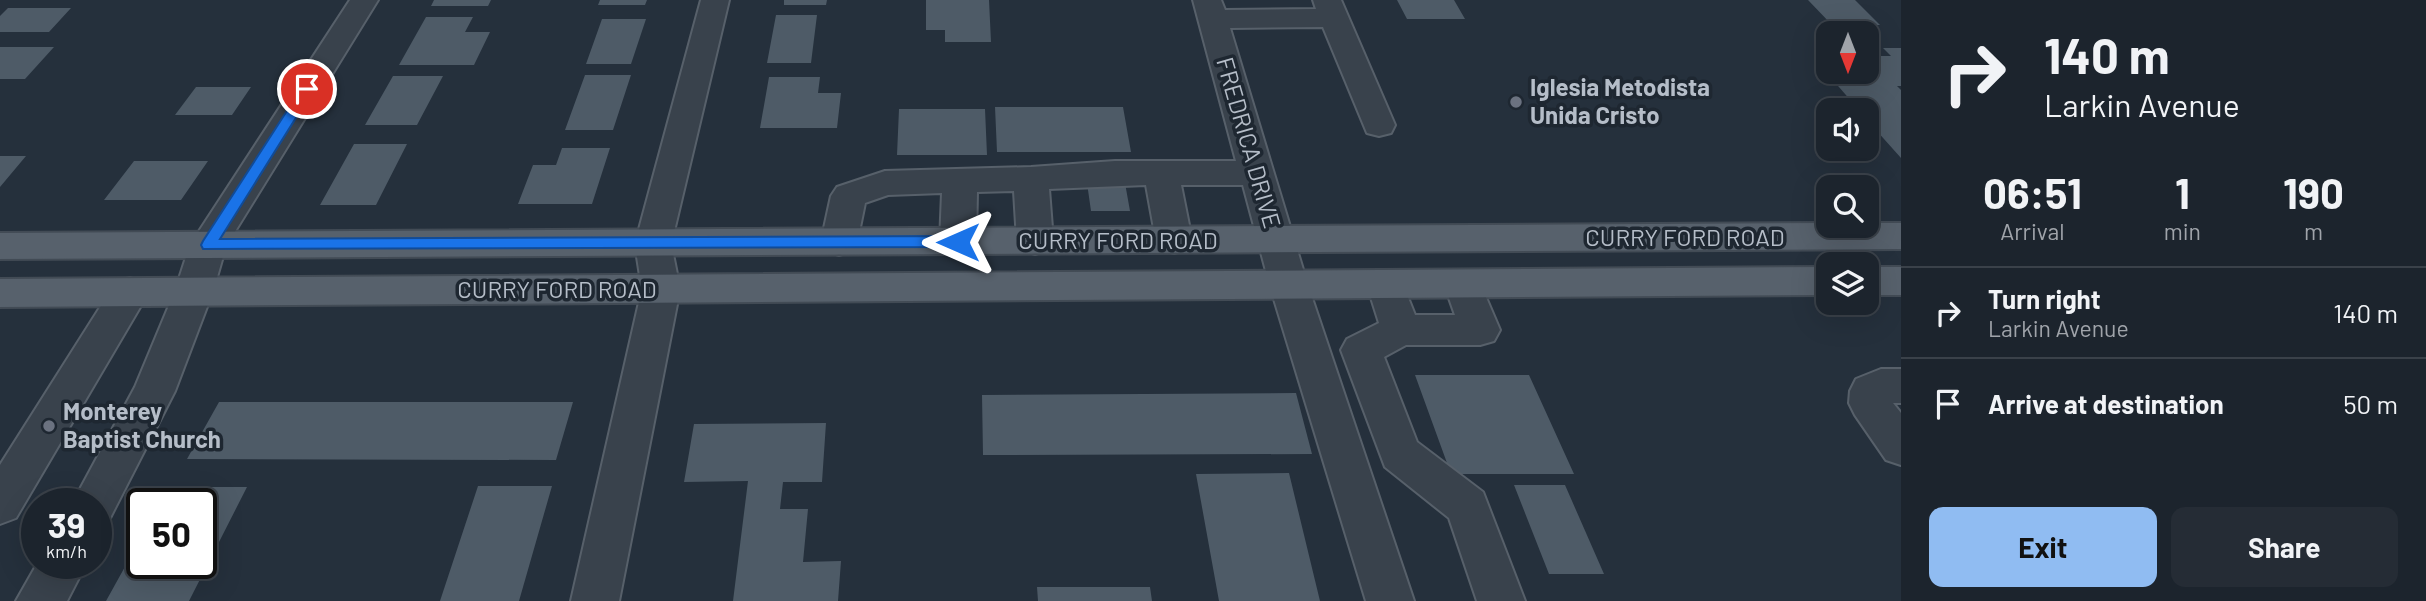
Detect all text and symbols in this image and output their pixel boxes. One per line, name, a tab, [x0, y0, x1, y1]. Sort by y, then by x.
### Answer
north arrow	[1816, 21, 1880, 84]
map controls	[1816, 21, 1879, 315]
text: 140 m	[2044, 25, 2170, 84]
icon: right	[1929, 28, 2020, 119]
street label: FREDRICA DRIVE	[1211, 54, 1288, 231]
pin	[277, 59, 337, 119]
icon: arrive	[288, 70, 326, 108]
place label: Iglesia Metodista Unida Cristo	[1530, 72, 1710, 129]
text: Larkin Avenue	[2044, 85, 2240, 123]
marker: Iglesia Metodista Unida Cristo	[1508, 94, 1524, 110]
button: sound	[1816, 98, 1879, 161]
text: 06:51	[1983, 167, 2082, 217]
text: 1	[2175, 167, 2190, 217]
text: 190	[2283, 167, 2344, 217]
button: search	[1816, 175, 1879, 238]
position arrow	[921, 205, 995, 279]
text: Arrival	[2000, 217, 2065, 245]
text: min	[2164, 217, 2201, 245]
text: m	[2304, 217, 2323, 245]
street label: CURRY FORD ROAD	[1585, 222, 1785, 251]
street label: CURRY FORD ROAD	[1018, 225, 1218, 254]
button: layers	[1816, 252, 1879, 315]
street label: CURRY FORD ROAD	[457, 274, 657, 303]
text: Turn right	[1988, 283, 2101, 314]
icon: right	[1929, 294, 1967, 332]
text: 140 m	[2333, 297, 2398, 328]
text: Larkin Avenue	[1988, 314, 2129, 342]
icon: arrive	[1929, 385, 1967, 423]
text: Arrive at destination	[1988, 388, 2224, 419]
text: 50 m	[2343, 388, 2398, 419]
place label: Monterey Baptist Church	[63, 396, 221, 453]
marker: Monterey Baptist Church	[41, 418, 57, 434]
speed limit sign: 50	[126, 488, 217, 579]
text: 39	[48, 503, 85, 545]
button: Exit	[1929, 507, 2157, 587]
button: Share	[2171, 507, 2398, 587]
text: km/h	[46, 540, 87, 562]

